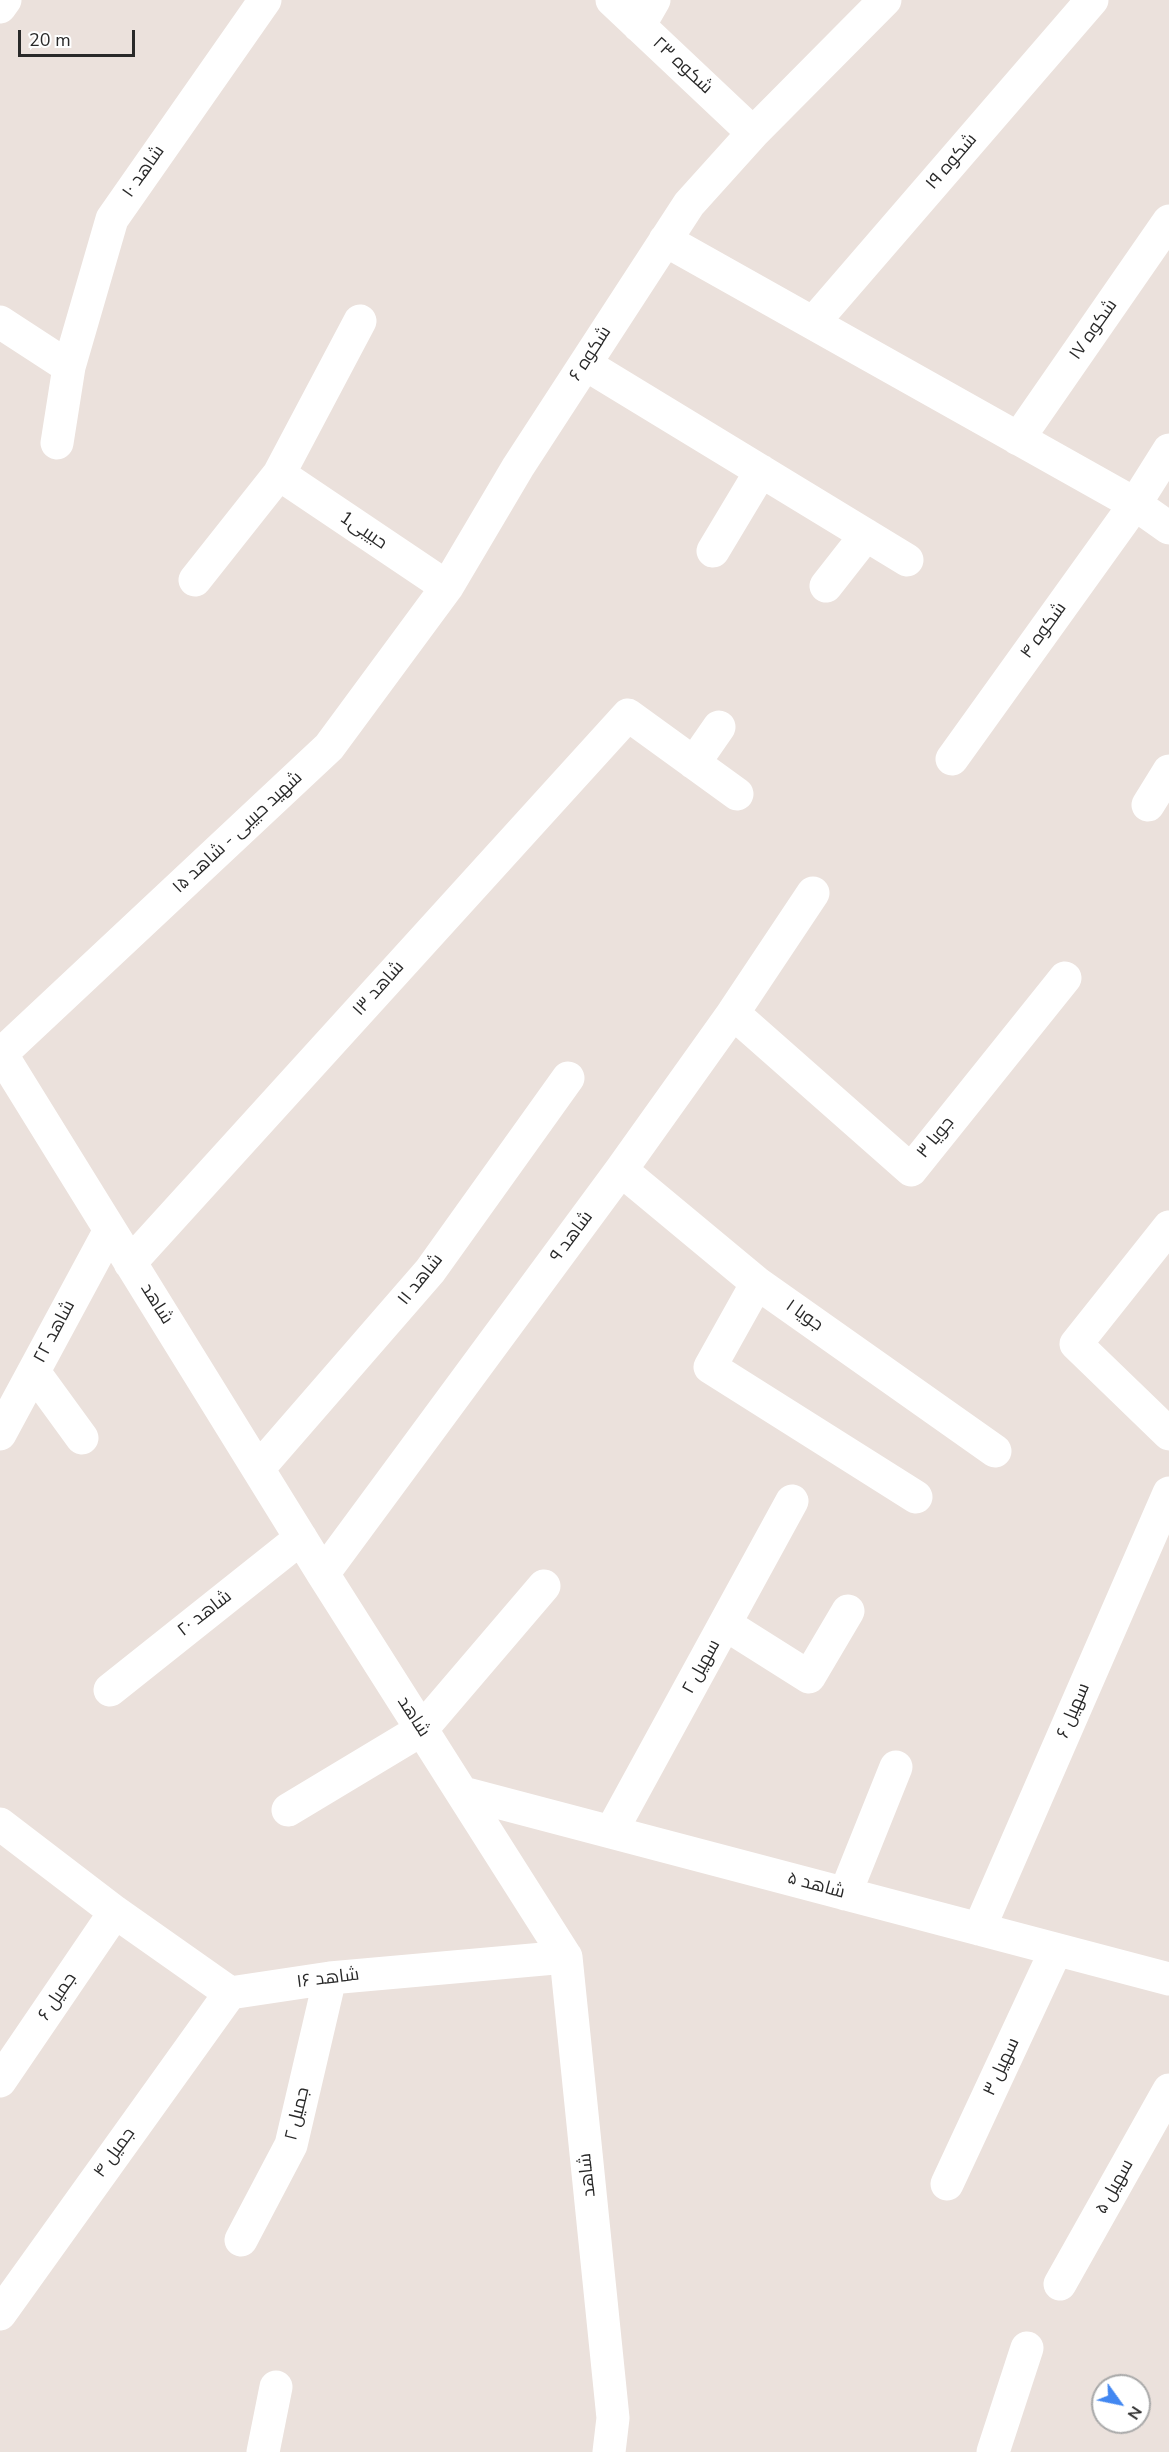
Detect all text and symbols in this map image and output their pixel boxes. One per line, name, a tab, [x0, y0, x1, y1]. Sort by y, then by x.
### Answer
scale bar	[21, 18, 138, 56]
text: 20 m	[29, 28, 71, 52]
street label: شکوه ۲۳	[648, 33, 716, 99]
street label: شکوه ۱۹	[922, 130, 982, 194]
street label: شاهد ۱۰	[118, 142, 170, 202]
street label: شکوه ۱۷	[1065, 296, 1123, 364]
street label: شکوه ۶	[565, 323, 617, 385]
street label: حبیبی1	[335, 507, 391, 555]
street label: شکوه ۴	[1016, 599, 1072, 663]
street label: شهید حبیبی - شاهد ۱۵	[169, 767, 307, 899]
street label: شاهد ۱۳	[349, 957, 409, 1021]
street label: جویا ۳	[913, 1113, 959, 1163]
street label: شاهد ۹	[546, 1207, 598, 1267]
street label: شاهد ۱۱	[394, 1250, 448, 1310]
street label: شاهد	[135, 1280, 177, 1328]
street label: جویا ۱	[781, 1295, 827, 1337]
street label: شاهد ۲۲	[30, 1297, 80, 1367]
street label: شاهد ۲۰	[174, 1586, 236, 1642]
street label: سهیل ۲	[678, 1636, 726, 1698]
street label: سهیل ۶	[1053, 1680, 1095, 1742]
street label: شاهد	[392, 1693, 434, 1741]
street label: شاهد ۵	[785, 1868, 847, 1904]
street label: شاهد ۱۶	[295, 1964, 361, 1994]
street label: جمیل ۶	[34, 1969, 82, 2025]
street label: سهیل ۳	[979, 2035, 1025, 2099]
street label: جمیل ۲	[281, 2085, 315, 2143]
street label: جمیل ۴	[90, 2124, 140, 2182]
street label: شاهد	[575, 2152, 601, 2198]
street label: سهیل ۵	[1091, 2156, 1139, 2218]
north arrow	[1091, 2374, 1151, 2434]
text: N	[1122, 2402, 1147, 2424]

